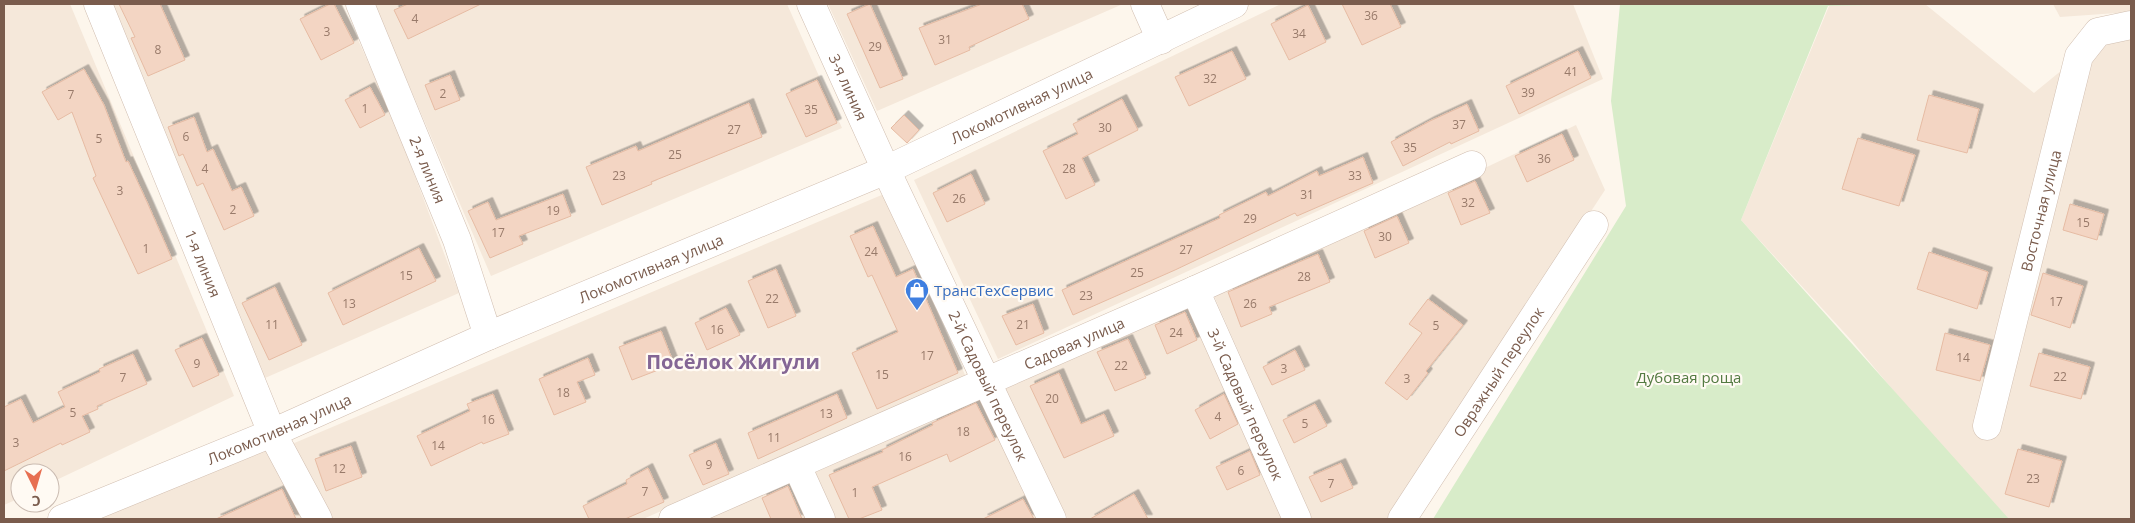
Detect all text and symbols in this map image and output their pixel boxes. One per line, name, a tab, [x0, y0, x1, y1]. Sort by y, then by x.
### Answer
house number: 36	[1364, 7, 1378, 24]
house number: 4	[412, 10, 419, 27]
house number: 3	[324, 23, 331, 40]
house number: 34	[1292, 25, 1306, 42]
house number: 31	[938, 31, 952, 48]
house number: 29	[868, 38, 882, 55]
house number: 8	[155, 41, 162, 58]
street label: 3-я линия	[825, 50, 872, 123]
street label: Локомотивная улица	[947, 63, 1096, 148]
house number: 41	[1564, 63, 1578, 80]
house number: 32	[1203, 70, 1217, 87]
house number: 39	[1521, 84, 1535, 101]
house number: 2	[440, 85, 447, 102]
house number: 7	[68, 86, 75, 103]
house number: 1	[362, 100, 368, 117]
house number: 35	[804, 101, 818, 118]
house number: 37	[1452, 116, 1466, 133]
house number: 30	[1098, 119, 1112, 136]
house number: 27	[727, 121, 741, 138]
house number: 6	[183, 128, 190, 145]
house number: 5	[96, 130, 103, 147]
street label: 2-я линия	[405, 133, 451, 206]
house number: 35	[1403, 139, 1417, 156]
house number: 25	[668, 146, 682, 163]
street label: Восточная улица	[2016, 148, 2065, 273]
house number: 36	[1537, 150, 1551, 167]
house number: 4	[202, 160, 209, 177]
house number: 28	[1062, 160, 1076, 177]
house number: 23	[612, 167, 626, 184]
house number: 33	[1348, 167, 1362, 184]
house number: 3	[117, 182, 124, 199]
house number: 31	[1300, 186, 1314, 203]
house number: 26	[952, 190, 966, 207]
house number: 32	[1461, 194, 1475, 211]
house number: 2	[230, 201, 237, 218]
house number: 19	[546, 202, 560, 219]
house number: 29	[1243, 210, 1257, 227]
house number: 15	[2076, 214, 2090, 231]
house number: 17	[491, 224, 505, 241]
street label: 1-я линия	[181, 227, 226, 300]
house number: 30	[1378, 228, 1392, 245]
street label: Локомотивная улица	[575, 229, 726, 307]
house number: 1	[143, 240, 149, 257]
house number: 27	[1179, 241, 1193, 258]
house number: 24	[864, 243, 878, 260]
house number: 25	[1130, 264, 1144, 281]
house number: 15	[399, 267, 413, 284]
house number: 28	[1297, 268, 1311, 285]
shop icon: ТрансТехСервис	[904, 277, 930, 311]
place label: ТрансТехСервис	[934, 280, 1053, 300]
house number: 23	[1079, 287, 1093, 304]
house number: 22	[765, 290, 779, 307]
house number: 17	[2049, 293, 2063, 310]
house number: 13	[342, 295, 356, 312]
house number: 26	[1243, 295, 1257, 312]
street label: Овражный переулок	[1448, 302, 1548, 441]
street label: 2-й Садовый переулок	[944, 307, 1033, 464]
street label: Садовая улица	[1021, 312, 1128, 374]
house number: 11	[265, 316, 279, 333]
house number: 21	[1016, 316, 1030, 333]
house number: 5	[1433, 317, 1440, 334]
house number: 16	[710, 321, 724, 338]
house number: 24	[1169, 324, 1183, 341]
street label: 3-й Садовый переулок	[1203, 325, 1288, 483]
house number: 17	[920, 347, 934, 364]
district label: Посёлок Жигули	[646, 348, 820, 375]
house number: 14	[1956, 349, 1970, 366]
house number: 9	[194, 355, 201, 372]
house number: 22	[1114, 357, 1128, 374]
house number: 3	[1281, 360, 1288, 377]
house number: 15	[875, 366, 889, 383]
park label: Дубовая роща	[1637, 367, 1741, 387]
house number: 22	[2053, 368, 2067, 385]
house number: 7	[120, 369, 127, 386]
house number: 3	[1404, 370, 1411, 387]
house number: 18	[556, 384, 570, 401]
street label: Локомотивная улица	[204, 389, 354, 469]
house number: 20	[1045, 390, 1059, 407]
house number: 5	[70, 404, 77, 421]
house number: 13	[819, 405, 833, 422]
house number: 4	[1215, 408, 1222, 425]
house number: 16	[481, 411, 495, 428]
house number: 5	[1302, 415, 1309, 432]
house number: 18	[956, 423, 970, 440]
house number: 11	[767, 429, 781, 446]
house number: 3	[13, 434, 20, 451]
house number: 14	[431, 437, 445, 454]
house number: 16	[898, 448, 912, 465]
house number: 9	[706, 456, 713, 473]
house number: 12	[332, 460, 346, 477]
house number: 6	[1238, 462, 1245, 479]
north arrow	[10, 463, 60, 513]
house number: 23	[2026, 470, 2040, 487]
house number: 7	[1328, 475, 1335, 492]
house number: 7	[642, 483, 649, 500]
house number: 1	[852, 484, 858, 501]
text: С	[31, 492, 41, 511]

